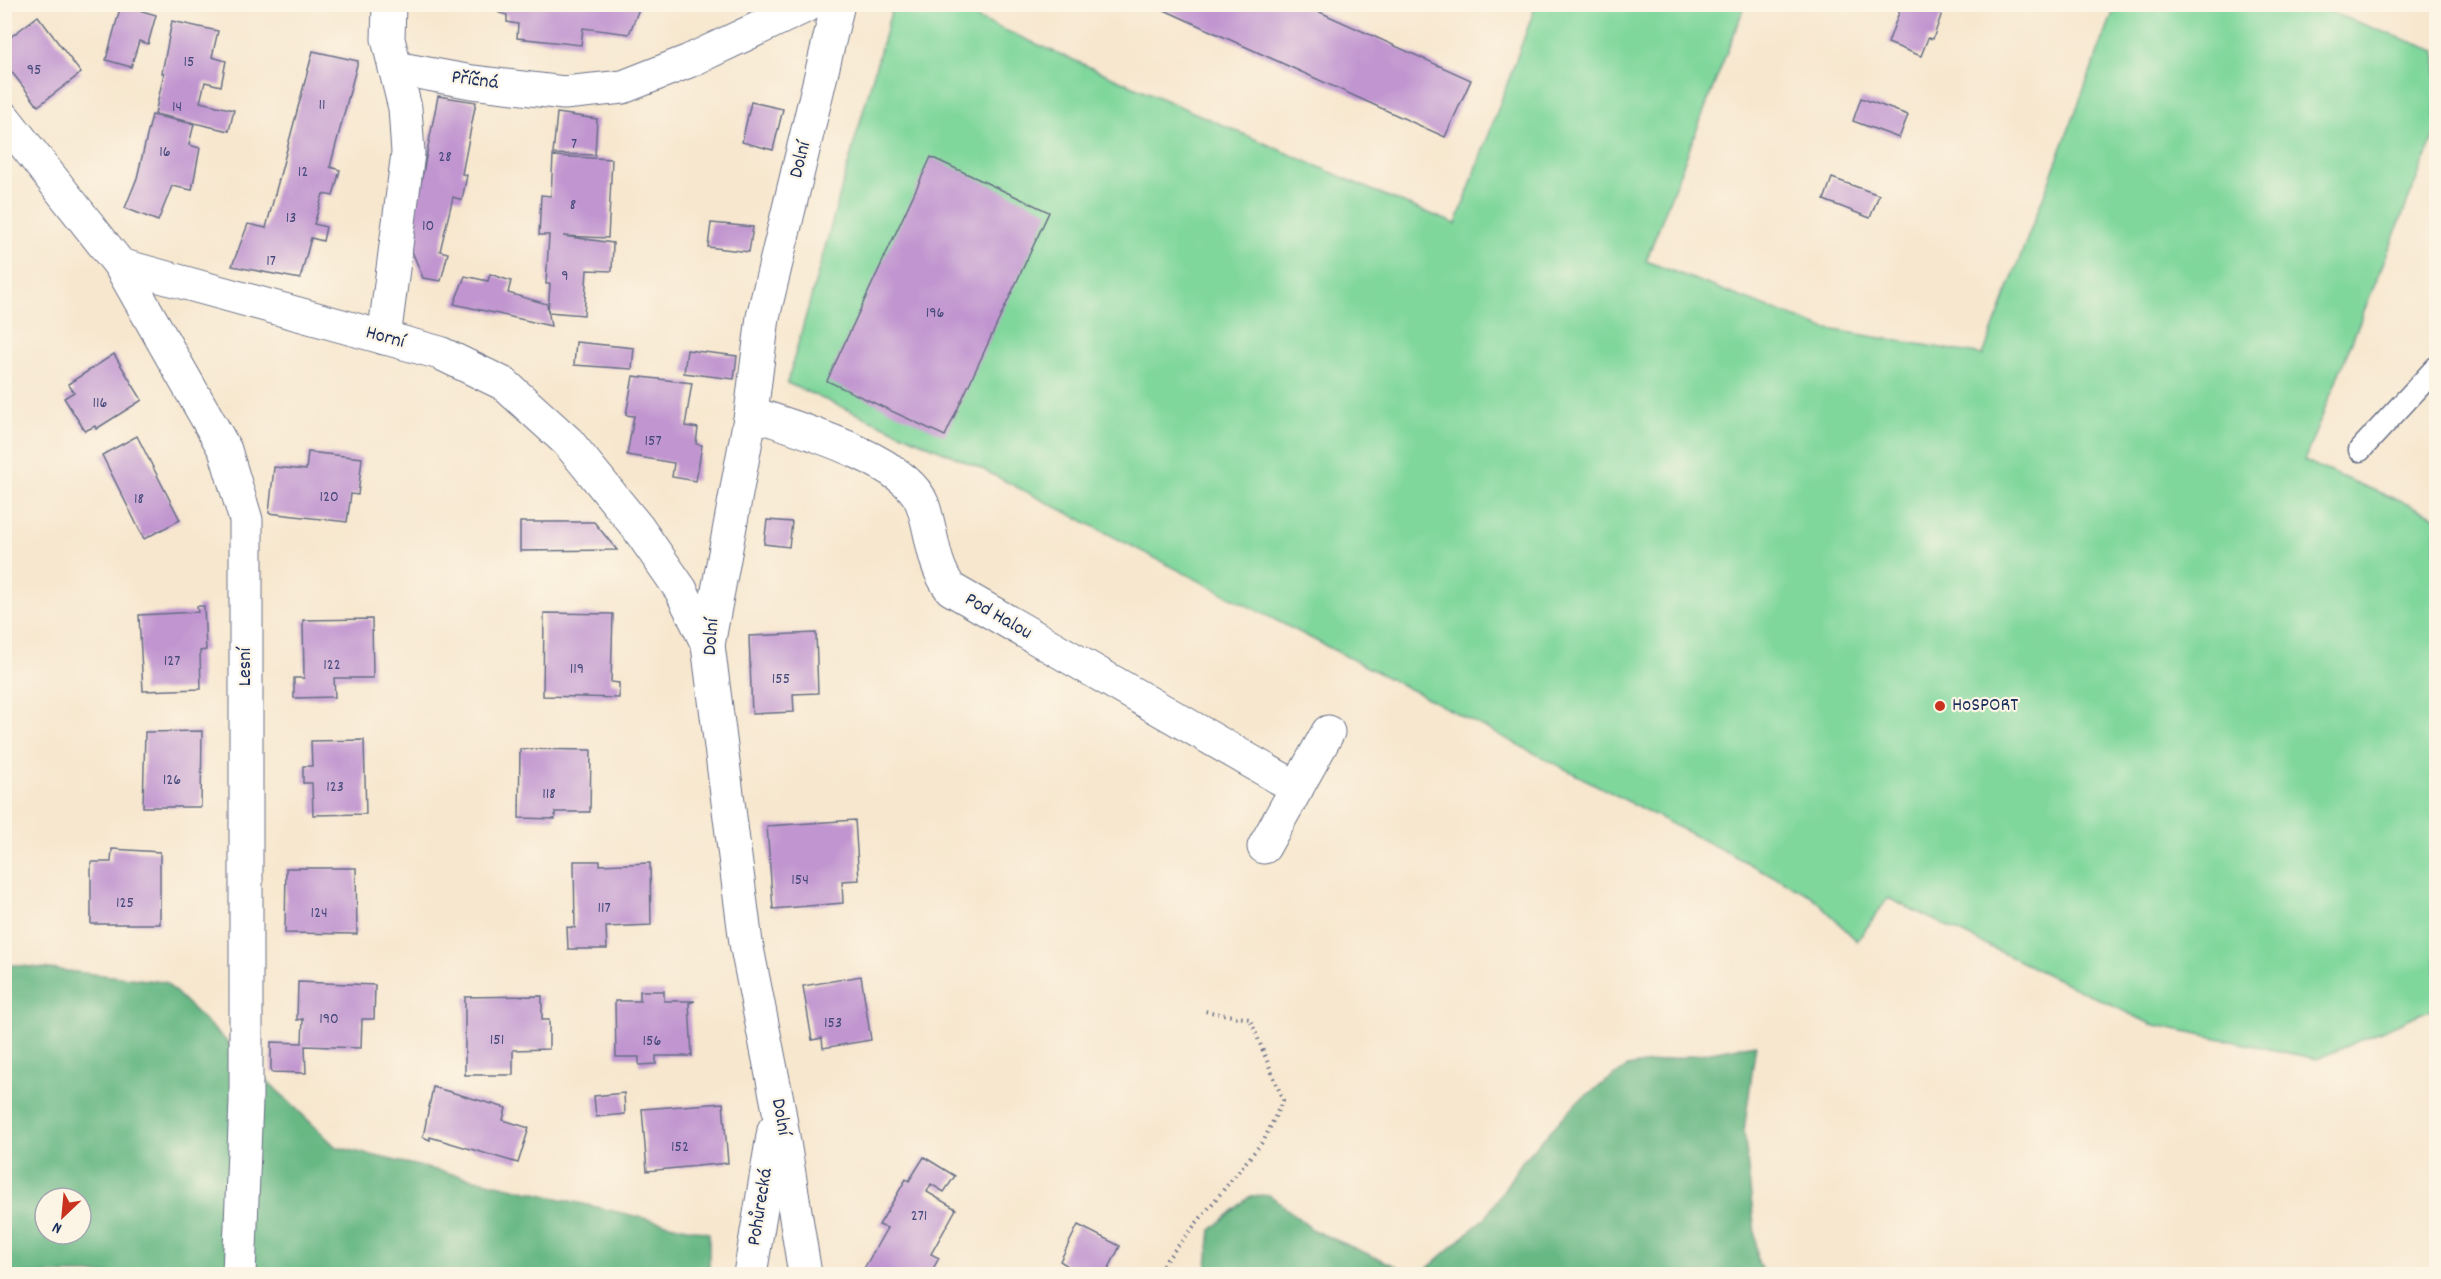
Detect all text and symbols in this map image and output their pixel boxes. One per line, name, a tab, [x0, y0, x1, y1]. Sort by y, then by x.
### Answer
house number: 15	[184, 51, 194, 74]
house number: 95	[27, 59, 41, 82]
street label: Příčná	[450, 64, 500, 98]
house number: 11	[318, 94, 326, 117]
house number: 14	[172, 96, 182, 119]
house number: 7	[571, 133, 577, 156]
street label: Dolní	[783, 137, 819, 181]
house number: 16	[159, 141, 171, 164]
house number: 28	[438, 146, 452, 169]
house number: 12	[298, 161, 308, 184]
house number: 8	[570, 194, 576, 217]
house number: 13	[286, 207, 296, 230]
house number: 10	[422, 215, 434, 238]
house number: 17	[266, 250, 276, 273]
house number: 9	[561, 265, 569, 288]
house number: 196	[926, 302, 944, 325]
street label: Horní	[362, 319, 409, 357]
house number: 116	[93, 392, 108, 415]
house number: 157	[644, 430, 662, 453]
house number: 120	[319, 486, 339, 509]
house number: 18	[134, 488, 144, 511]
street label: Pod Halou	[959, 586, 1037, 648]
street label: Dolní	[697, 616, 727, 656]
street label: Lesní	[232, 647, 260, 686]
house number: 127	[164, 650, 180, 673]
house number: 122	[323, 654, 341, 677]
house number: 119	[570, 658, 584, 681]
house number: 155	[772, 668, 790, 691]
place label: HoSPORT	[1952, 692, 2018, 720]
marker: HoSPORT	[1933, 699, 1947, 713]
house number: 126	[163, 769, 181, 792]
house number: 123	[326, 776, 344, 799]
house number: 118	[542, 783, 556, 806]
house number: 154	[791, 869, 809, 892]
house number: 125	[116, 892, 134, 915]
house number: 117	[597, 897, 611, 920]
house number: 124	[310, 902, 328, 925]
house number: 190	[319, 1008, 339, 1031]
house number: 153	[824, 1012, 842, 1035]
house number: 151	[490, 1029, 504, 1052]
house number: 156	[643, 1030, 662, 1053]
street label: Dolní	[763, 1096, 797, 1139]
house number: 152	[671, 1136, 689, 1159]
street label: Pohůrecká	[741, 1166, 781, 1248]
north arrow	[33, 1186, 93, 1246]
house number: 271	[911, 1205, 927, 1228]
text: N	[49, 1215, 66, 1239]

